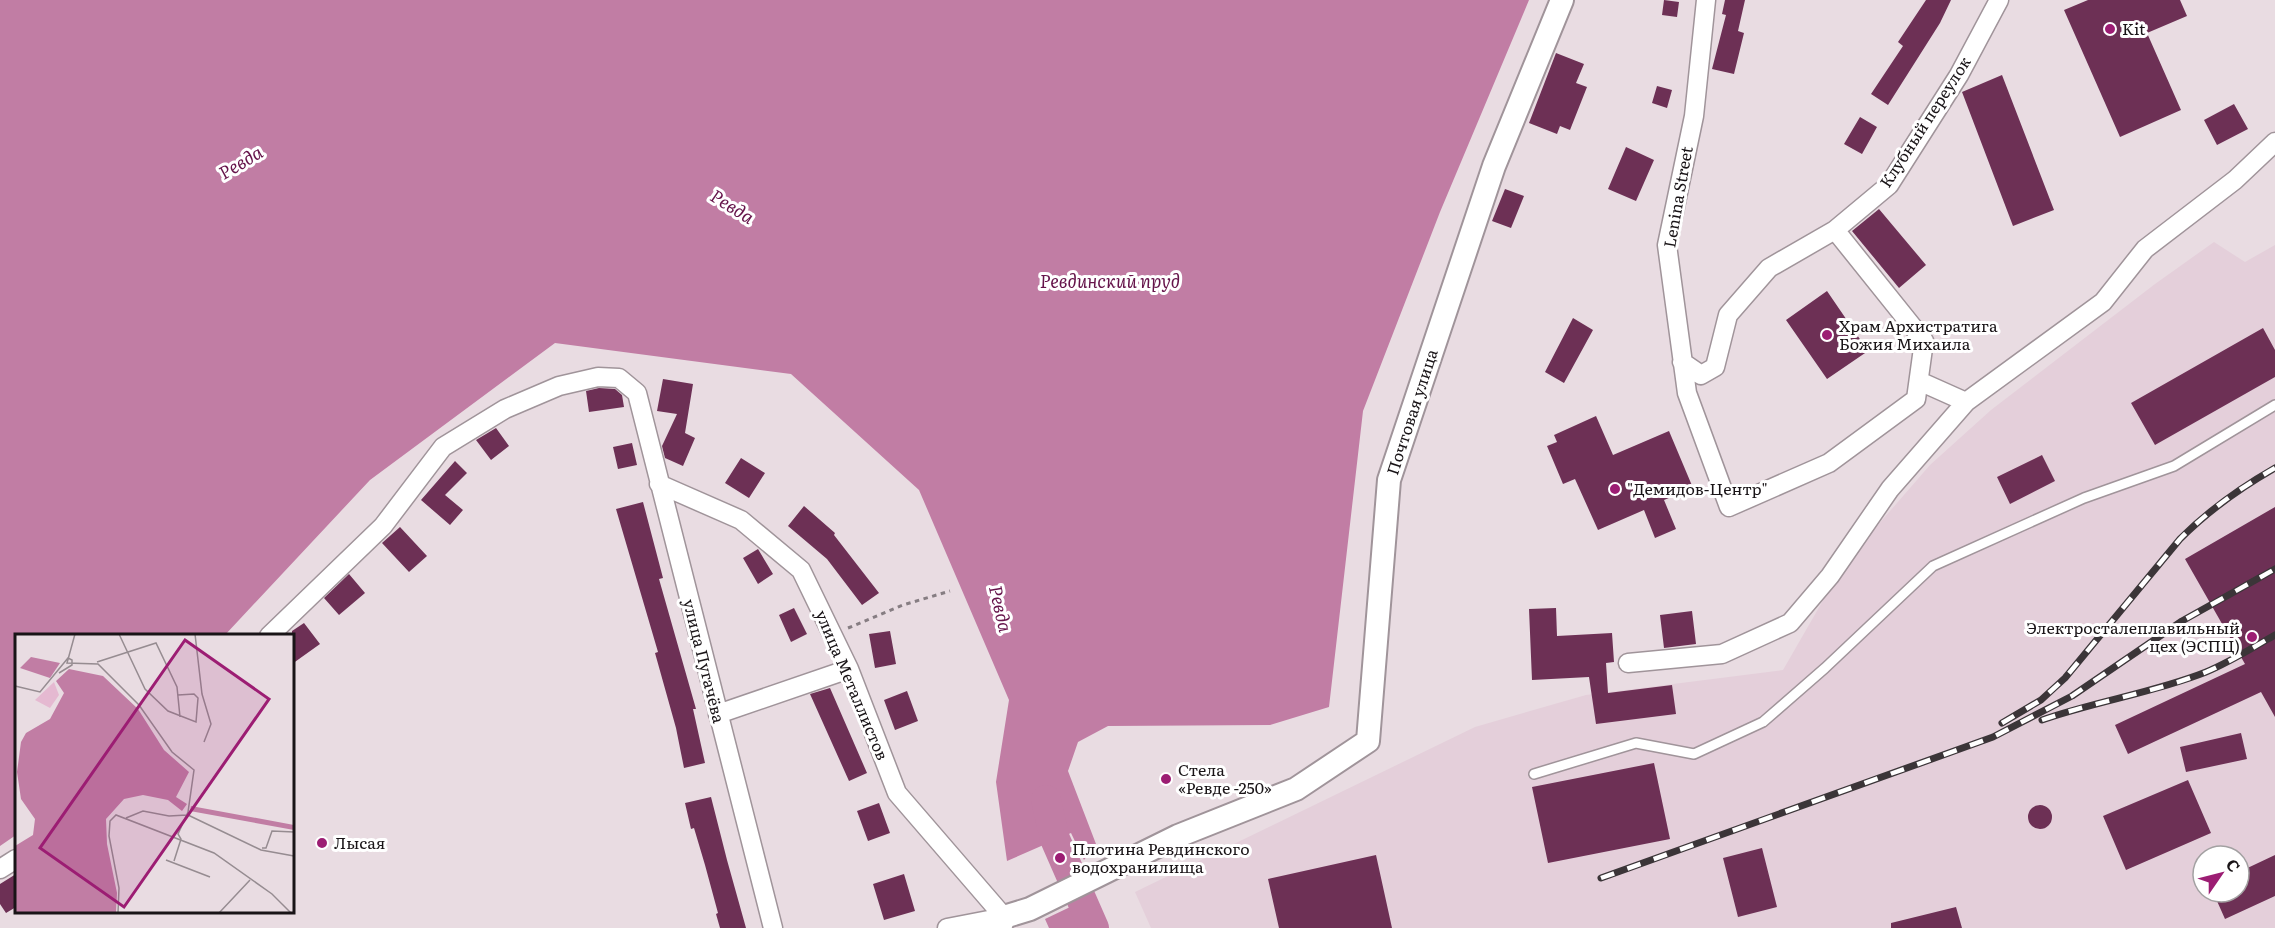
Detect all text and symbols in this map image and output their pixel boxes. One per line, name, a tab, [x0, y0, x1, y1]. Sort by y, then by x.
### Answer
place label: Kit	[2122, 16, 2146, 40]
marker: Kit	[2103, 22, 2117, 36]
street label: Клубный переулок	[1873, 51, 1976, 192]
water label: Ревда	[213, 138, 268, 185]
street label: Lenina Street	[1656, 144, 1698, 249]
water label: Ревда	[706, 182, 761, 230]
water label: Ревдинский пруд	[1040, 267, 1180, 294]
place label: Храм Архистратига Божия Михаила	[1839, 313, 1998, 355]
marker: Храм Архистратига Божия Михаила	[1820, 328, 1834, 342]
street label: Почтовая улица	[1379, 345, 1443, 478]
place label: "Демидов-Центр"	[1627, 476, 1768, 500]
marker: "Демидов-Центр"	[1608, 482, 1622, 496]
water label: Ревда	[983, 583, 1020, 635]
street label: улица Пугачёва	[678, 596, 732, 726]
street label: улица Металлистов	[810, 606, 895, 763]
place label: Электросталеплавильный цех (ЭСПЦ)	[2026, 615, 2240, 657]
marker: Электросталеплавильный цех (ЭСПЦ)	[2245, 630, 2259, 644]
inset map	[15, 634, 294, 913]
place label: Стела «Ревде -250»	[1178, 757, 1272, 799]
marker: Стела «Ревде -250»	[1159, 772, 1173, 786]
place label: Лысая	[334, 830, 385, 854]
marker: Лысая	[315, 836, 329, 850]
place label: Плотина Ревдинского водохранилища	[1072, 836, 1250, 878]
north arrow	[2191, 844, 2251, 904]
marker: Плотина Ревдинского водохранилища	[1053, 851, 1067, 865]
text: С	[2221, 853, 2247, 876]

